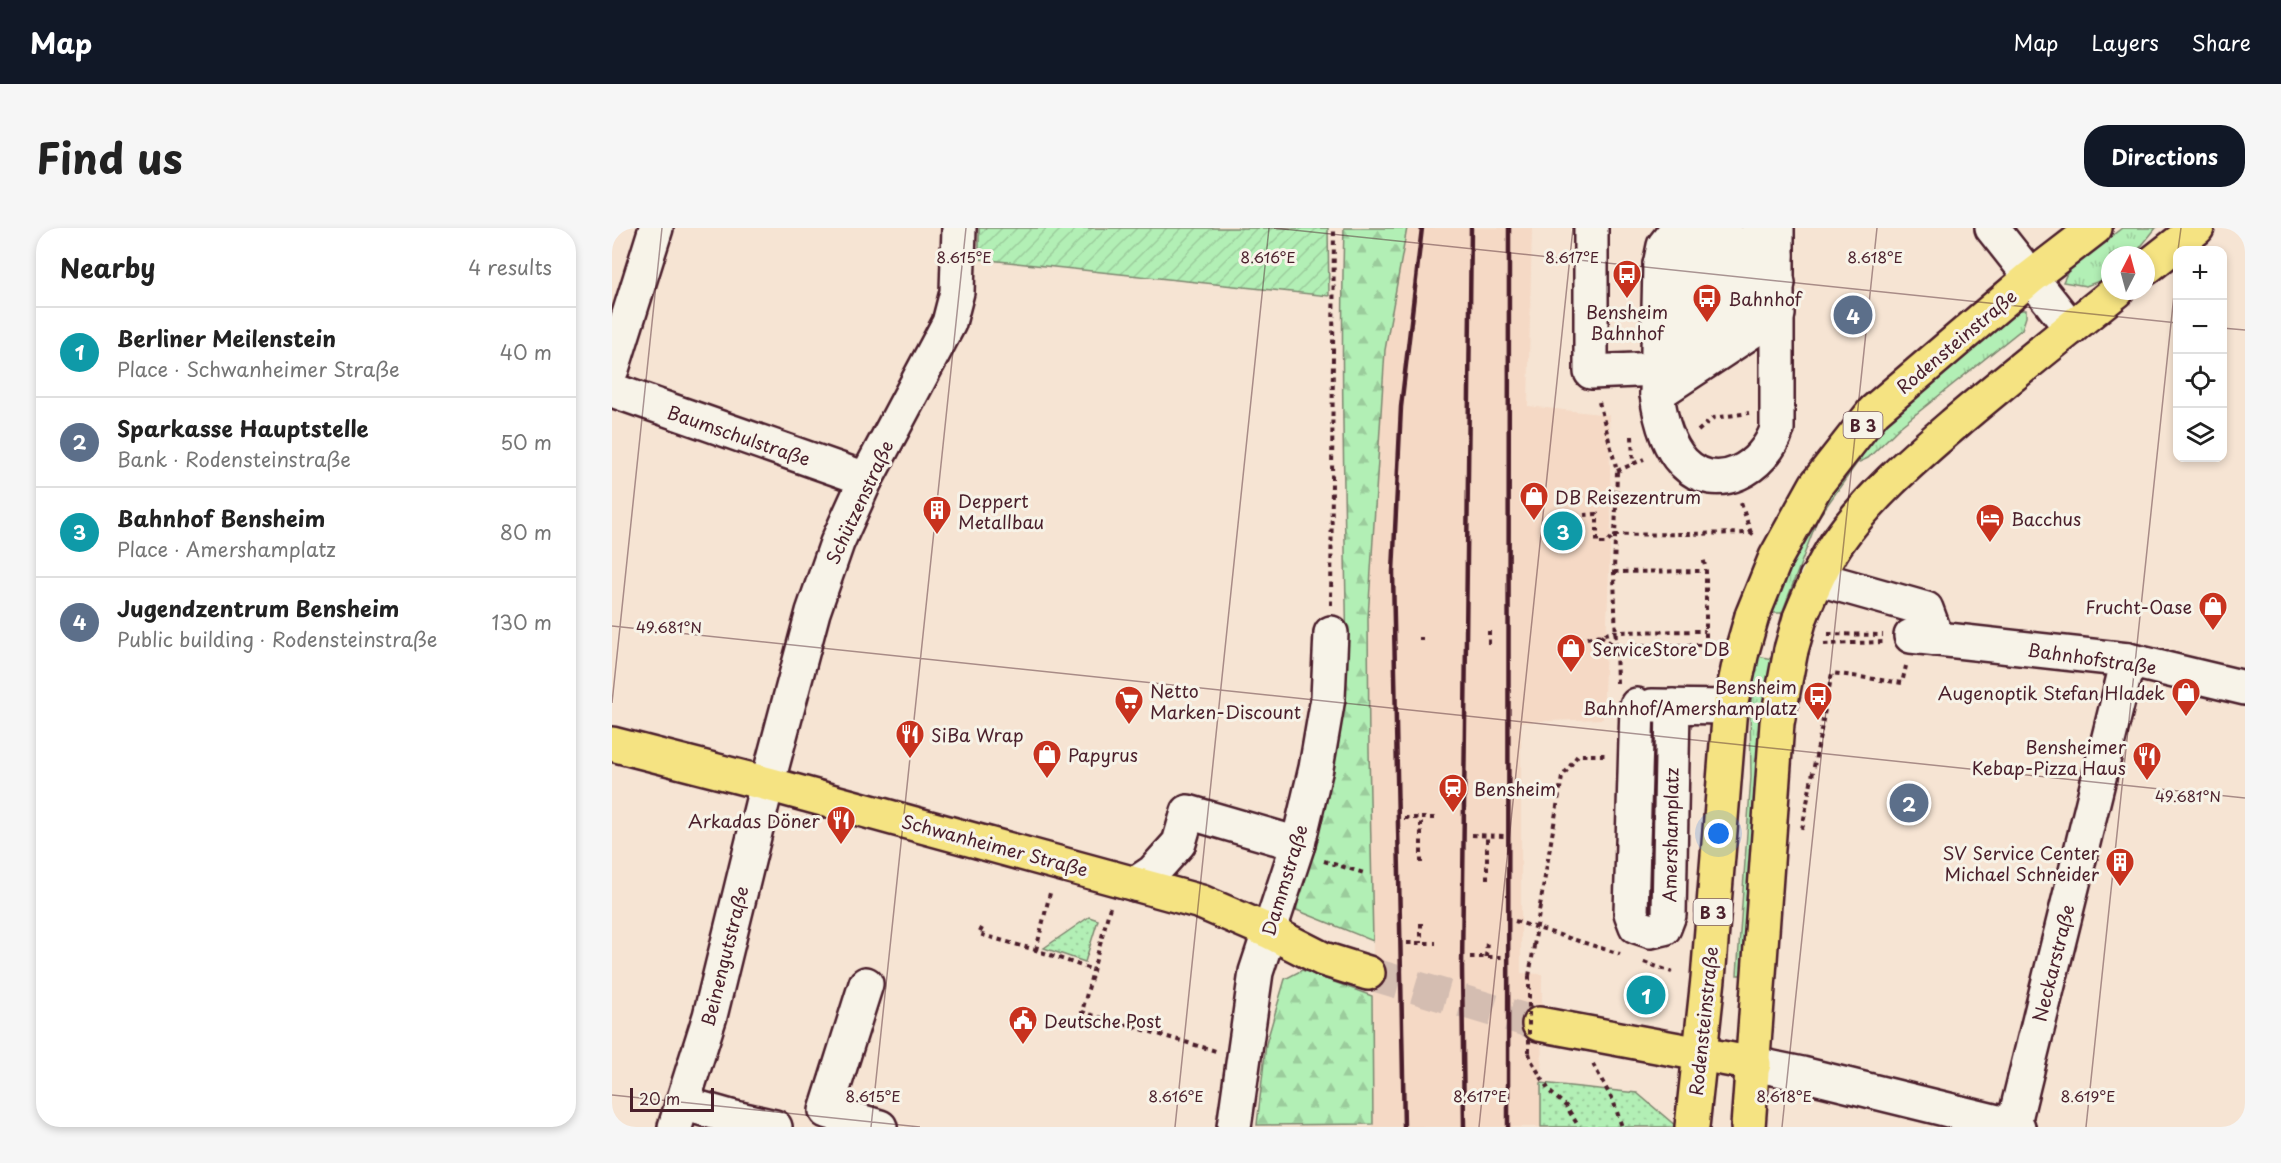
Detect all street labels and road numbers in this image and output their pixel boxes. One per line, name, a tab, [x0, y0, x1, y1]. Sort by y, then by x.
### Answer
street label: Rodensteinstraße	[1890, 282, 2022, 400]
street label: Baumschulstraße	[664, 398, 814, 472]
road number: B 3	[1844, 412, 1882, 438]
street label: Schützenstraße	[818, 436, 900, 568]
street label: Bahnhofstraße	[2026, 636, 2158, 680]
street label: Amershamplatz	[1655, 767, 1685, 903]
street label: Schwanheimer Straße	[899, 807, 1091, 883]
street label: Dammstraße	[1254, 821, 1314, 939]
street label: Beinengutstraße	[693, 883, 755, 1029]
road number: B 3	[1694, 899, 1732, 925]
street label: Neckarstraße	[2025, 901, 2081, 1025]
street label: Rodensteinstraße	[1682, 945, 1724, 1097]

